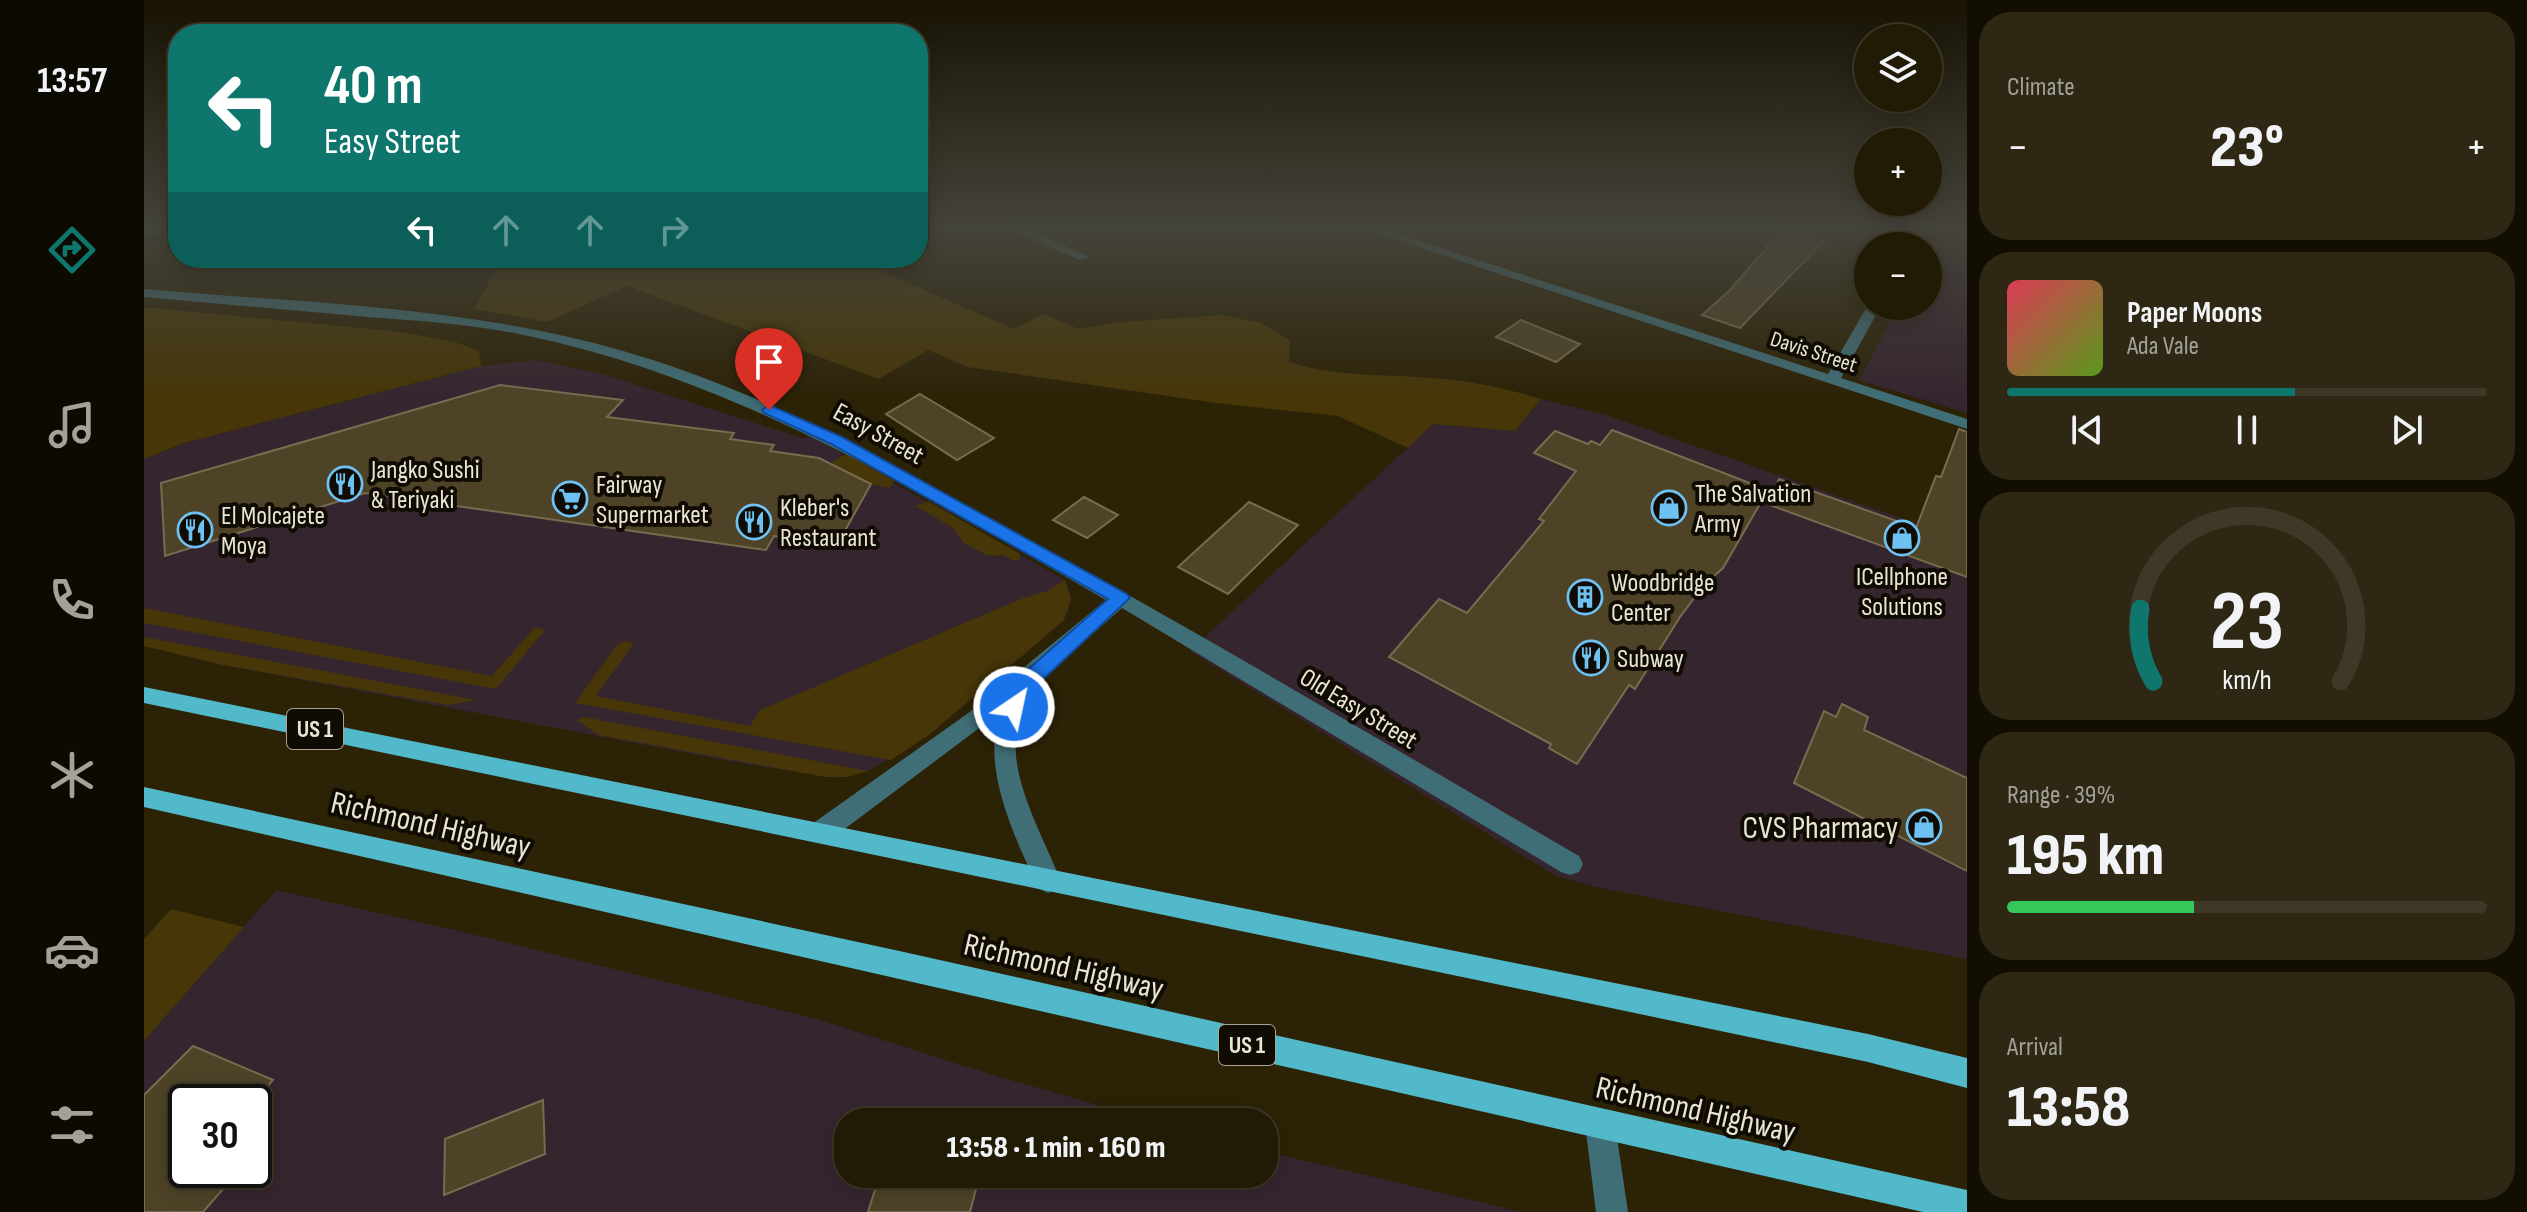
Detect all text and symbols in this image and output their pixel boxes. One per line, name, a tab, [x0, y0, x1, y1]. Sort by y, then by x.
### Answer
map controls	[1854, 24, 1942, 320]
button: layers	[1854, 24, 1942, 112]
text: 40 m	[324, 53, 423, 120]
icon: left	[192, 56, 296, 160]
text: 13:57	[37, 60, 107, 103]
text: Climate	[2007, 72, 2075, 103]
text: 23°	[2210, 112, 2284, 184]
text: Easy Street	[324, 121, 461, 164]
text: −	[2007, 121, 2029, 174]
text: +	[2465, 121, 2487, 174]
button: +	[1854, 128, 1942, 216]
icon: left	[400, 208, 444, 252]
icon: ahead	[484, 208, 528, 252]
icon: ahead	[568, 208, 612, 252]
icon: right	[652, 208, 696, 252]
icon: directions	[44, 222, 100, 278]
button: −	[1854, 232, 1942, 320]
text: Paper Moons	[2127, 295, 2262, 331]
street label: Davis Street	[1767, 326, 1860, 379]
pin	[735, 328, 803, 410]
text: Ada Vale	[2127, 331, 2199, 362]
icon: arrive	[747, 340, 791, 384]
icon: music	[44, 397, 100, 453]
street label: Easy Street	[828, 397, 929, 472]
icon: previous	[2065, 408, 2109, 452]
icon: pause	[2225, 408, 2269, 452]
icon: next	[2385, 408, 2429, 452]
place label: Jangko Sushi & Teriyaki	[370, 455, 480, 516]
restaurant icon: Jangko Sushi & Teriyaki	[326, 465, 364, 503]
place label: Fairway Supermarket	[596, 470, 709, 531]
place label: The Salvation Army	[1694, 479, 1811, 540]
supermarket icon: Fairway Supermarket	[551, 480, 589, 518]
shop icon: The Salvation Army	[1650, 489, 1688, 527]
place label: Kleber's Restaurant	[780, 493, 877, 554]
place label: El Molcajete Moya	[221, 501, 325, 562]
restaurant icon: Kleber's Restaurant	[735, 503, 773, 541]
restaurant icon: El Molcajete Moya	[176, 511, 214, 549]
shop icon: ICellphone Solutions	[1883, 519, 1921, 557]
place label: ICellphone Solutions	[1856, 562, 1948, 623]
place label: Woodbridge Center	[1611, 568, 1715, 629]
icon: phone	[44, 572, 100, 628]
text: 23	[2210, 573, 2284, 673]
building icon: Woodbridge Center	[1566, 578, 1604, 616]
restaurant icon: Subway	[1572, 639, 1610, 677]
place label: Subway	[1617, 644, 1684, 675]
street label: Old Easy Street	[1294, 662, 1423, 756]
text: km/h	[2222, 663, 2272, 698]
position arrow	[972, 665, 1056, 749]
road number: US 1	[287, 709, 343, 749]
icon: climate	[44, 747, 100, 803]
text: Range · 39%	[2007, 780, 2115, 811]
street label: Richmond Highway	[327, 784, 534, 867]
shop icon: CVS Pharmacy	[1905, 808, 1943, 846]
place label: CVS Pharmacy	[1743, 809, 1898, 848]
text: 195 km	[2007, 820, 2164, 892]
icon: car	[44, 922, 100, 978]
street label: Richmond Highway	[960, 926, 1167, 1009]
road number: US 1	[1219, 1025, 1275, 1065]
text: Arrival	[2007, 1032, 2063, 1063]
street label: Richmond Highway	[1592, 1069, 1799, 1152]
text: 13:58	[2007, 1072, 2130, 1144]
speed limit sign: 30	[168, 1084, 272, 1188]
icon: filters	[44, 1097, 100, 1153]
text: 13:58 · 1 min · 160 m	[947, 1130, 1165, 1166]

